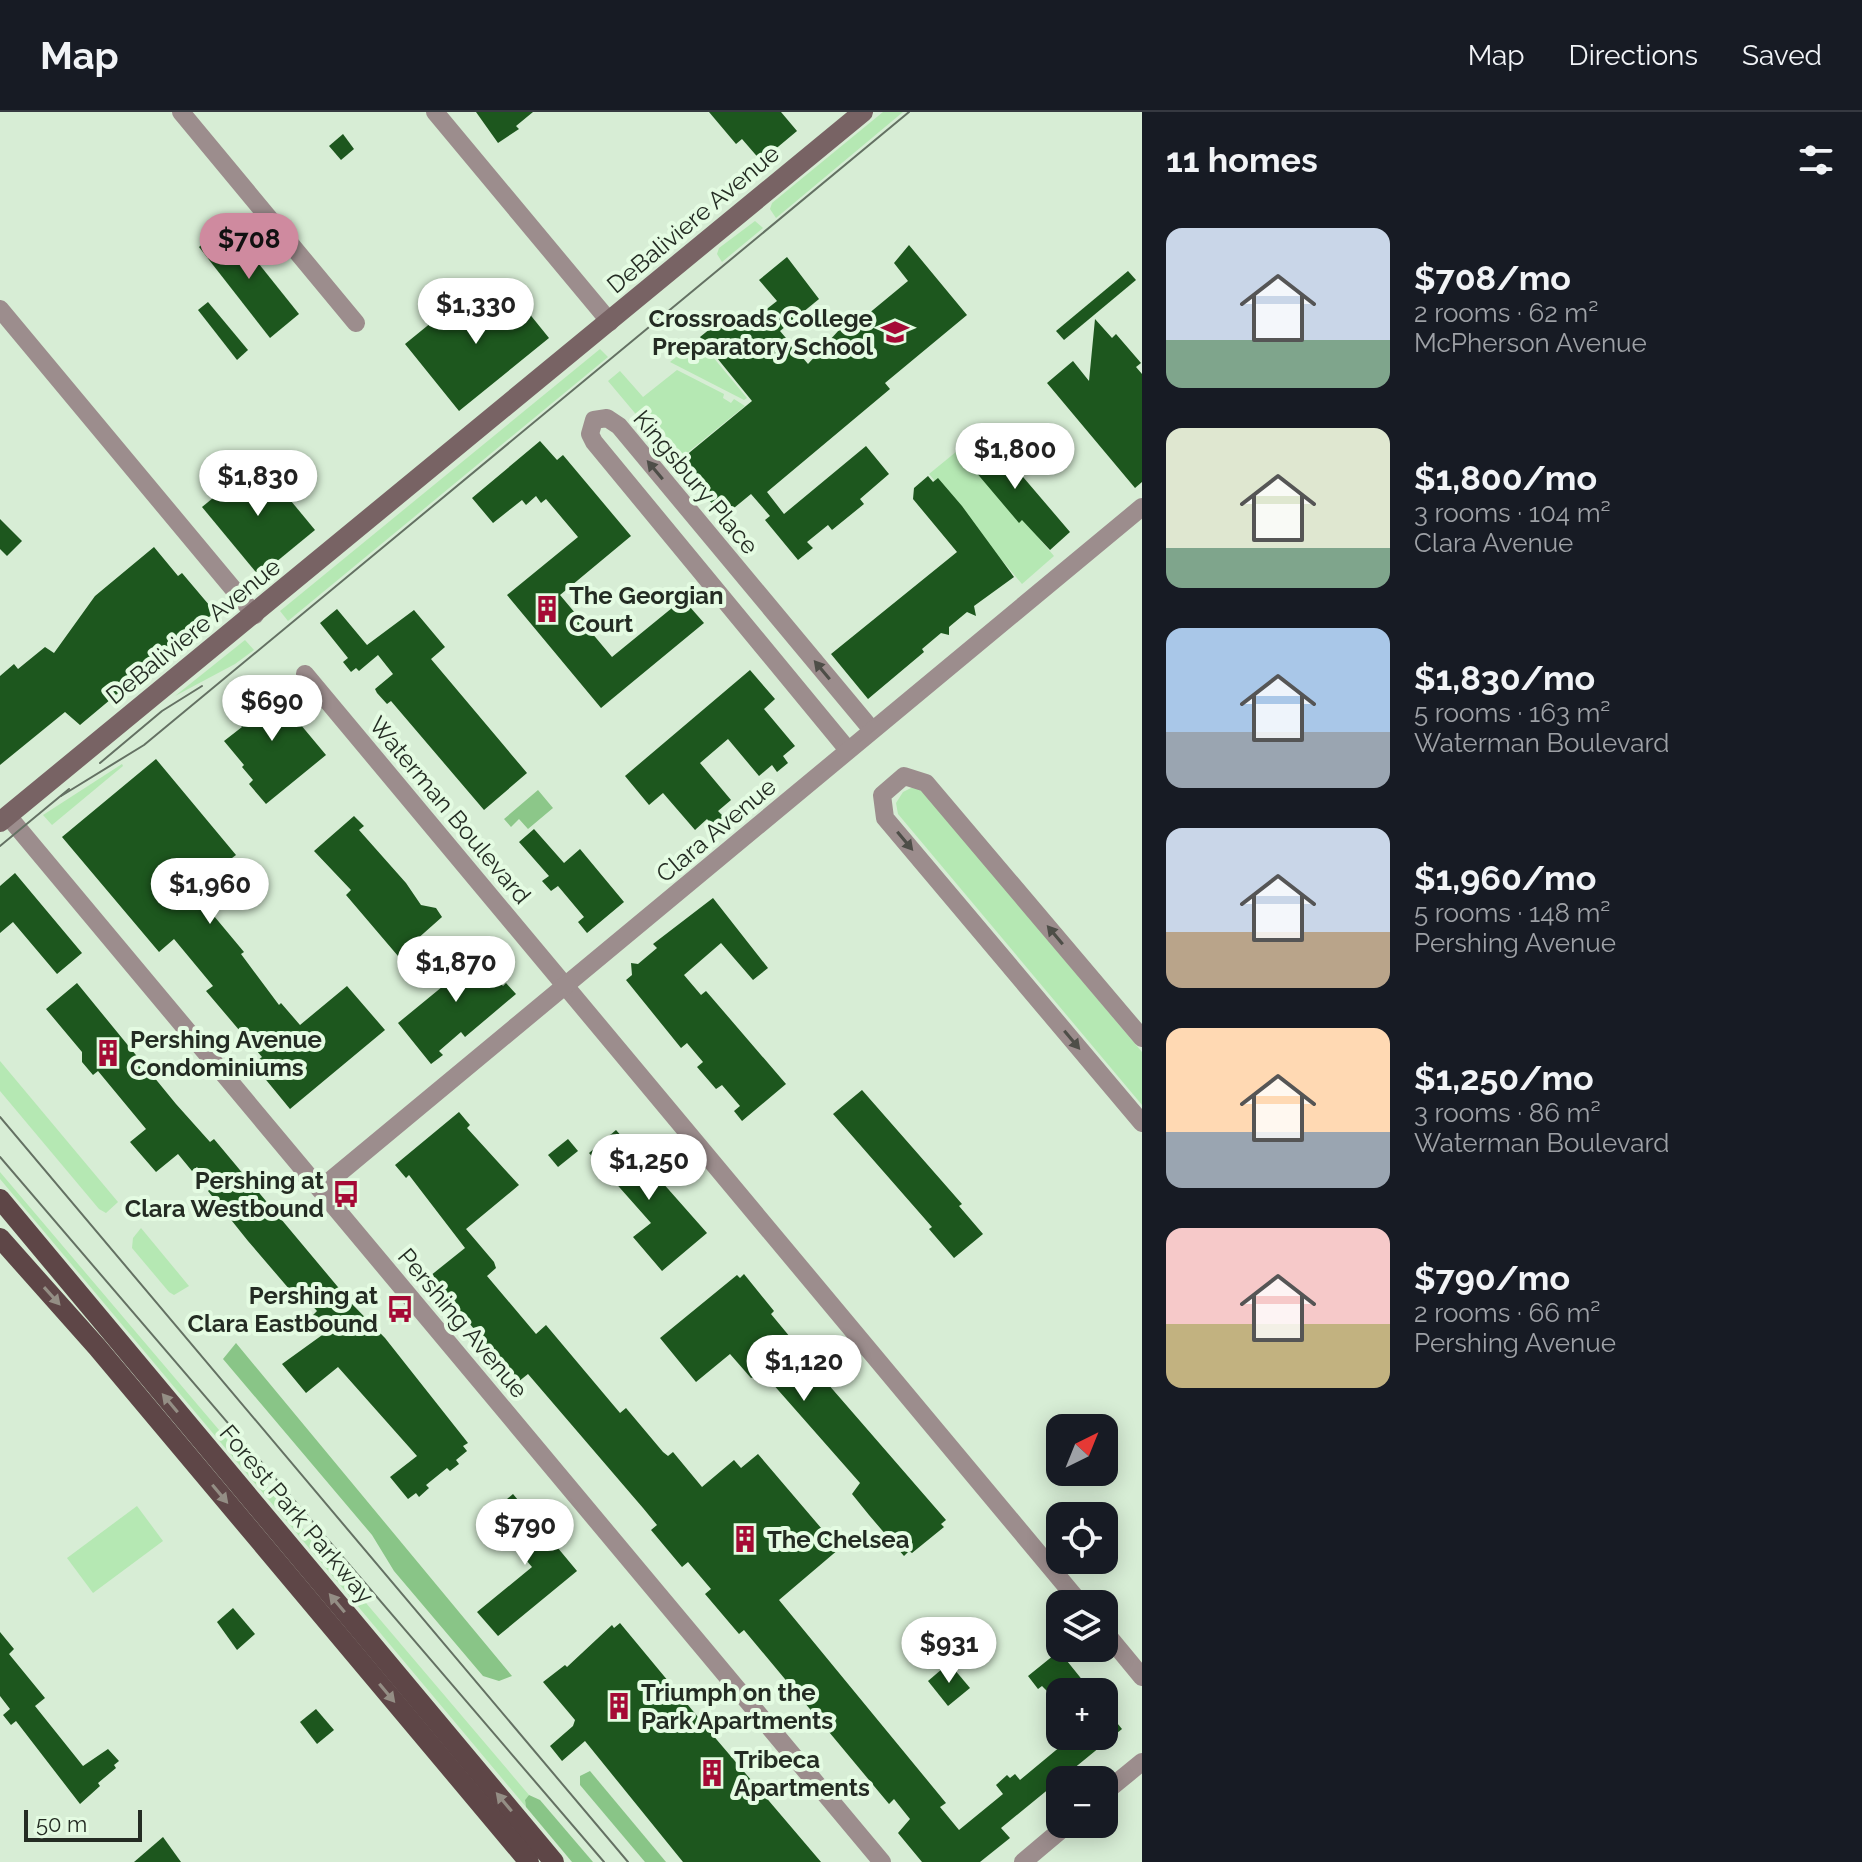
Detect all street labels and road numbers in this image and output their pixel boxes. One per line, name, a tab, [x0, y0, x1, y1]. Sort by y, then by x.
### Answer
street label: DeBaliviere Avenue	[601, 139, 785, 299]
street label: Kingsbury Place	[627, 404, 765, 560]
street label: DeBaliviere Avenue	[100, 552, 286, 710]
street label: Waterman Boulevard	[363, 710, 537, 910]
street label: Clara Avenue	[650, 772, 782, 888]
street label: Pershing Avenue	[392, 1242, 534, 1404]
street label: Forest Park Parkway	[214, 1419, 380, 1609]

